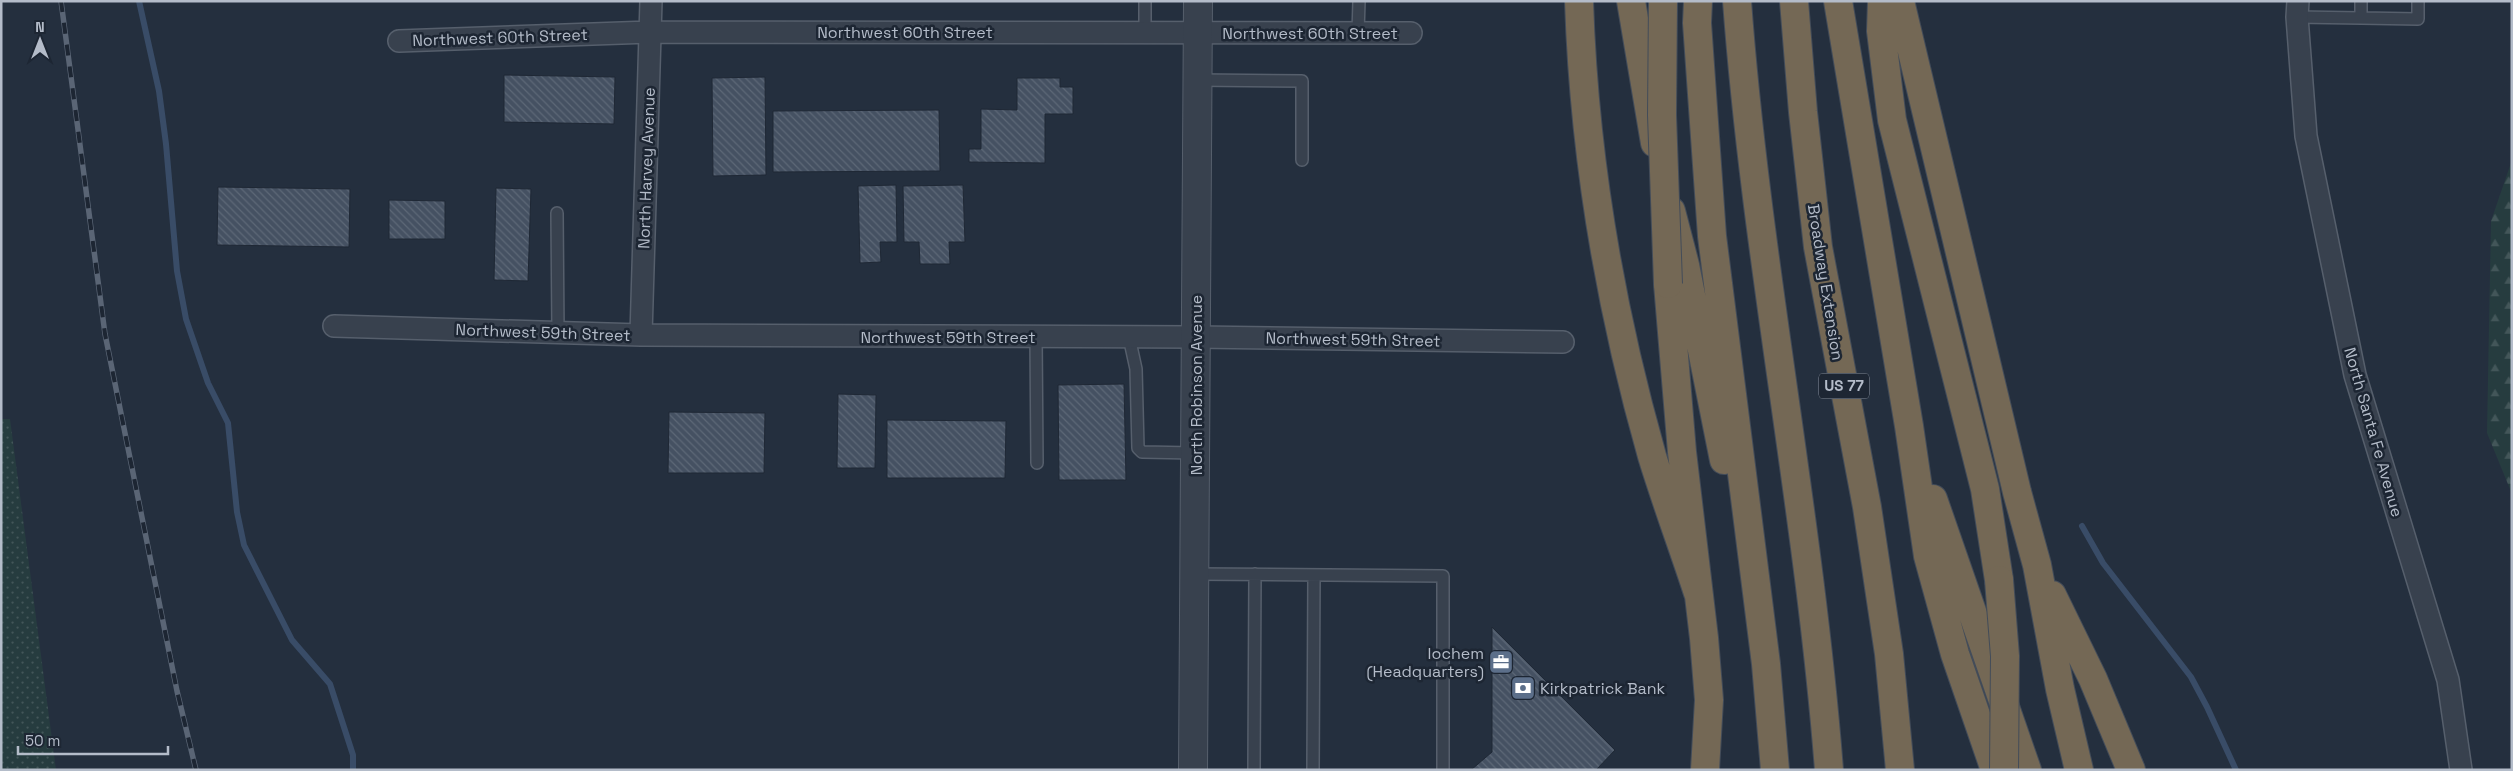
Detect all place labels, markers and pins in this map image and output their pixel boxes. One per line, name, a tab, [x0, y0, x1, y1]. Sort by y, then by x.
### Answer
place label: Iochem (Headquarters)	[1367, 643, 1484, 682]
office icon: Iochem (Headquarters)	[1488, 649, 1514, 675]
bank icon: Kirkpatrick Bank	[1510, 675, 1536, 701]
place label: Kirkpatrick Bank	[1540, 678, 1666, 699]

